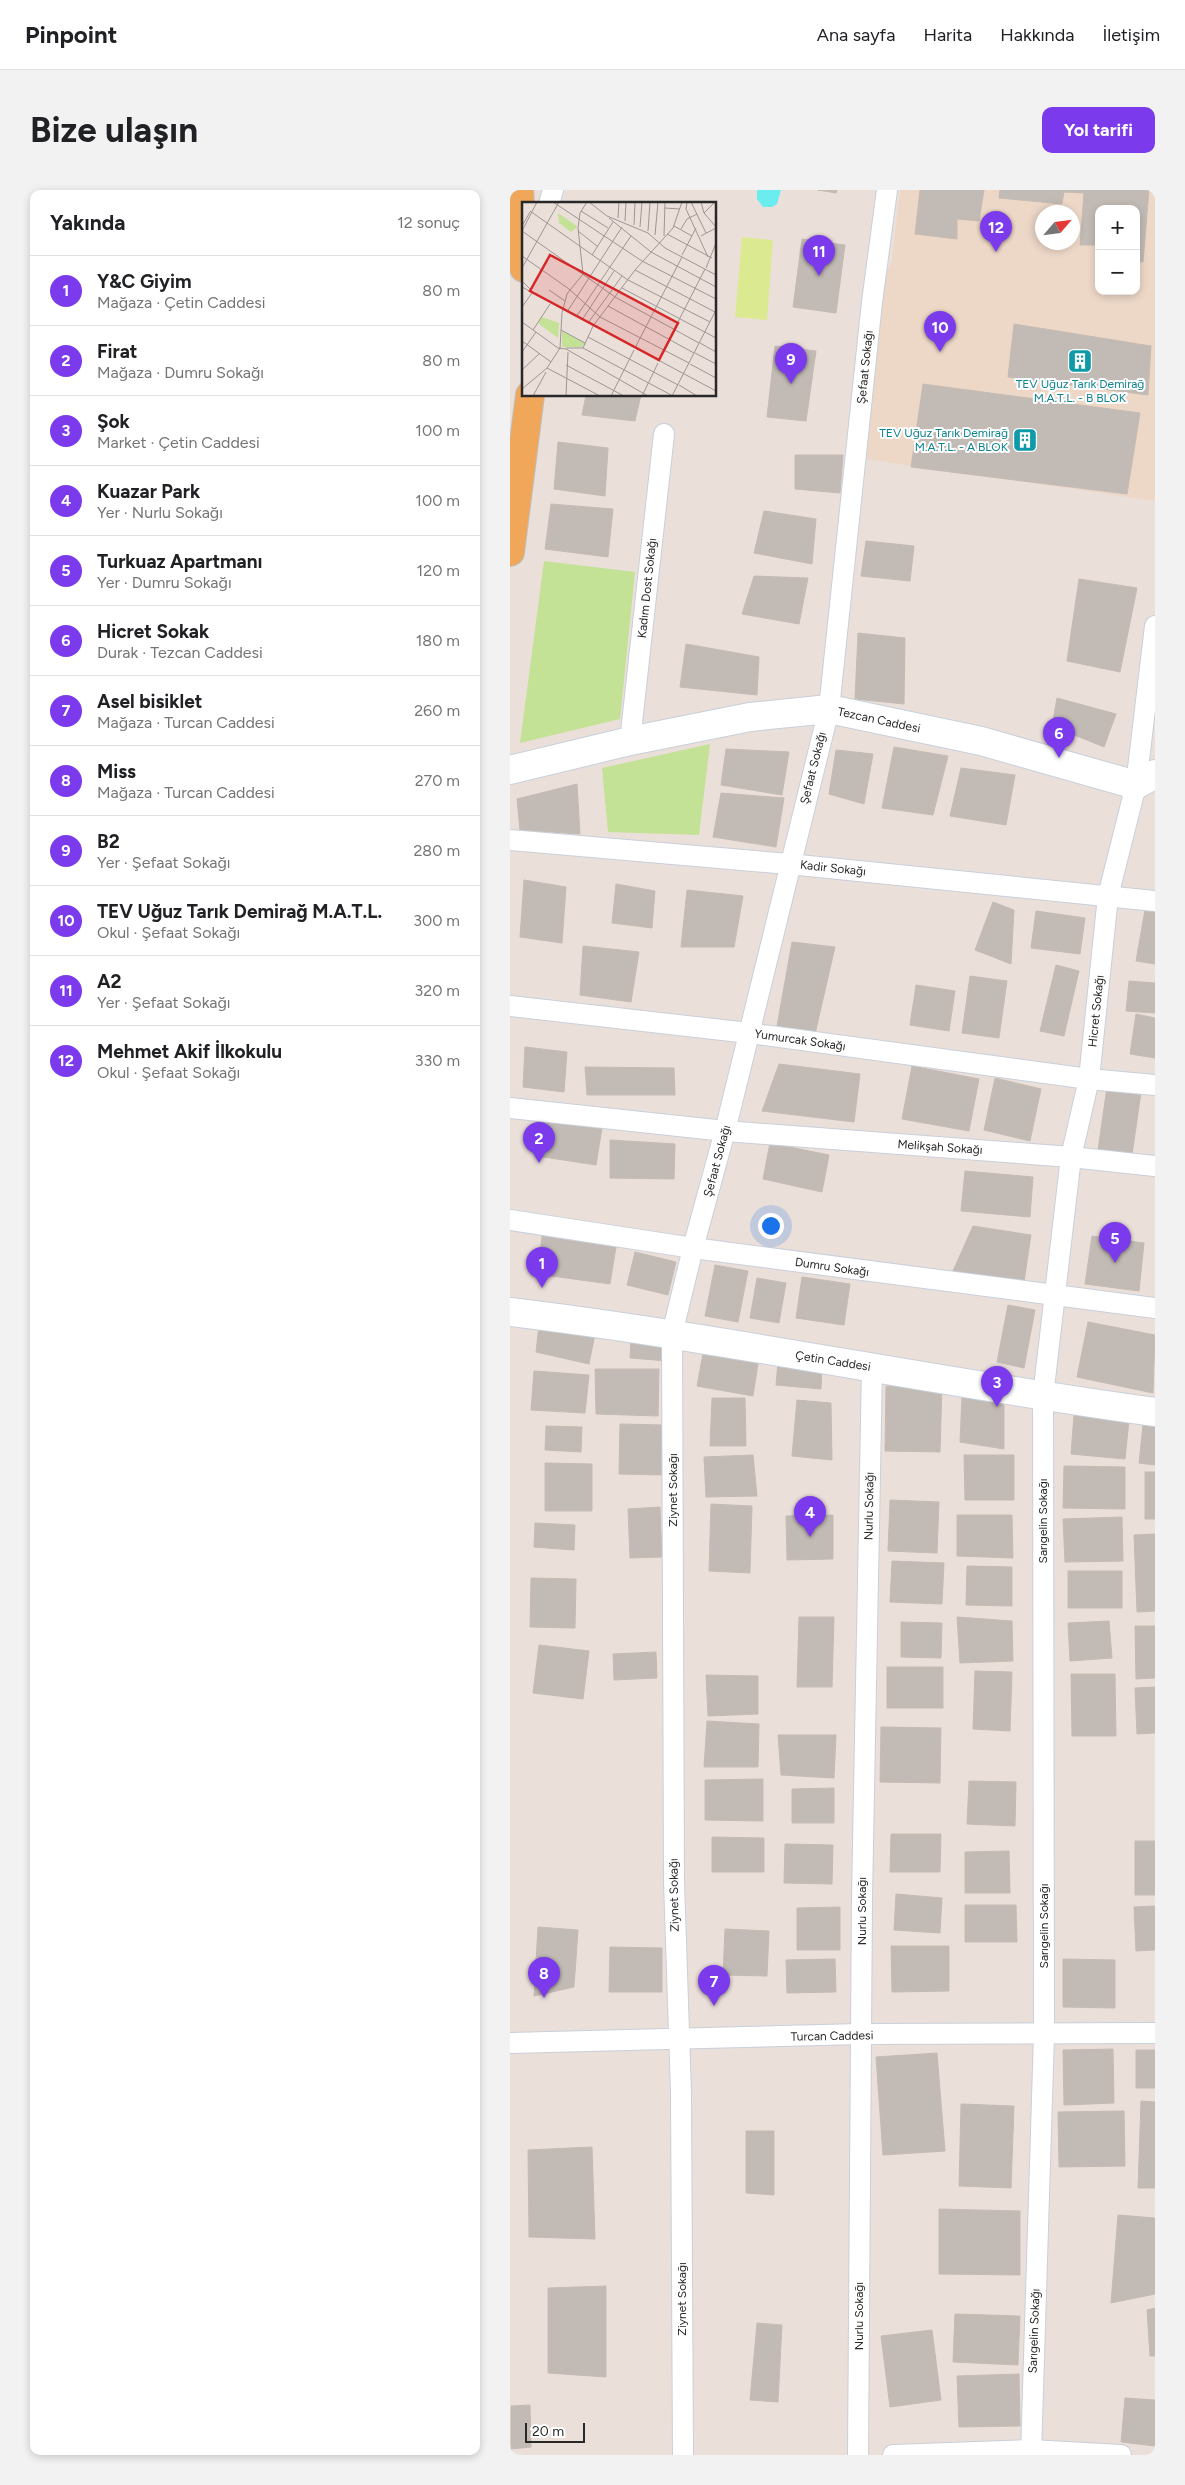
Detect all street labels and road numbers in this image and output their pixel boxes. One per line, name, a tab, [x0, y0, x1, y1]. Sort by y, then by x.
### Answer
street label: Şefaat Sokağı	[854, 329, 876, 405]
street label: Kadım Dost Sokağı	[635, 537, 659, 639]
street label: Tezcan Caddesi	[836, 704, 922, 736]
street label: Şefaat Sokağı	[797, 730, 829, 806]
street label: Kadir Sokağı	[799, 858, 867, 878]
street label: Hicret Sokağı	[1085, 974, 1107, 1048]
street label: Yumurcak Sokağı	[754, 1027, 846, 1053]
street label: Şefaat Sokağı	[701, 1123, 733, 1199]
street label: Melikşah Sokağı	[897, 1137, 983, 1157]
street label: Dumru Sokağı	[794, 1255, 870, 1279]
street label: Çetin Caddesi	[794, 1348, 872, 1374]
street label: Ziynet Sokağı	[666, 1453, 680, 1527]
street label: Nurlu Sokağı	[861, 1472, 877, 1540]
street label: Sarıgelin Sokağı	[1036, 1479, 1050, 1563]
street label: Ziynet Sokağı	[666, 1858, 682, 1932]
street label: Nurlu Sokağı	[855, 1877, 869, 1945]
street label: Sarıgelin Sokağı	[1037, 1884, 1051, 1968]
street label: Turcan Caddesi	[790, 2028, 874, 2044]
street label: Ziynet Sokağı	[675, 2262, 689, 2336]
street label: Nurlu Sokağı	[852, 2282, 866, 2350]
street label: Sarıgelin Sokağı	[1026, 2288, 1042, 2374]

